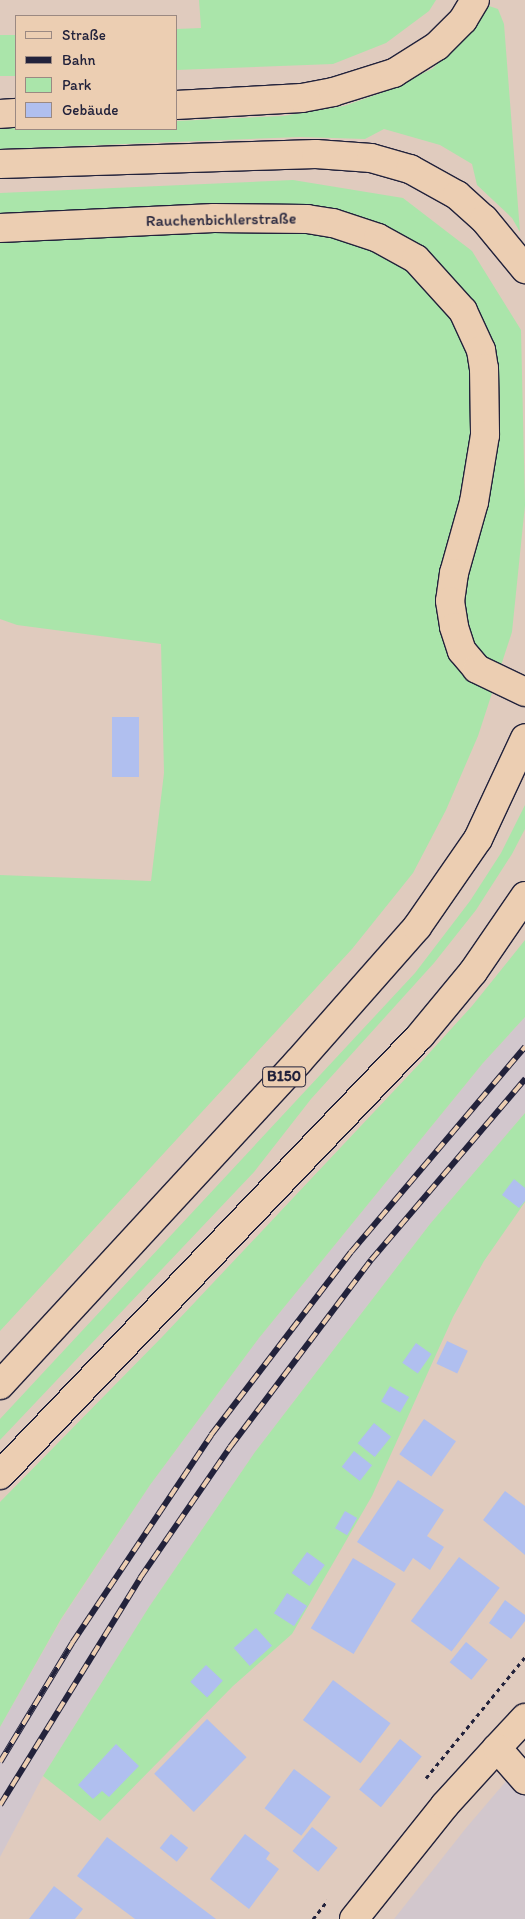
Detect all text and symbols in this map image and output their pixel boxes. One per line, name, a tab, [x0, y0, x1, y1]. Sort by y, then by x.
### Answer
legend	[15, 15, 178, 130]
text: Straße	[62, 26, 106, 44]
text: Bahn	[62, 51, 96, 69]
text: Park	[62, 76, 92, 94]
text: Gebäude	[62, 101, 119, 119]
street label: Rauchenbichlerstraße	[146, 209, 296, 231]
road number: B150	[262, 1064, 306, 1090]

